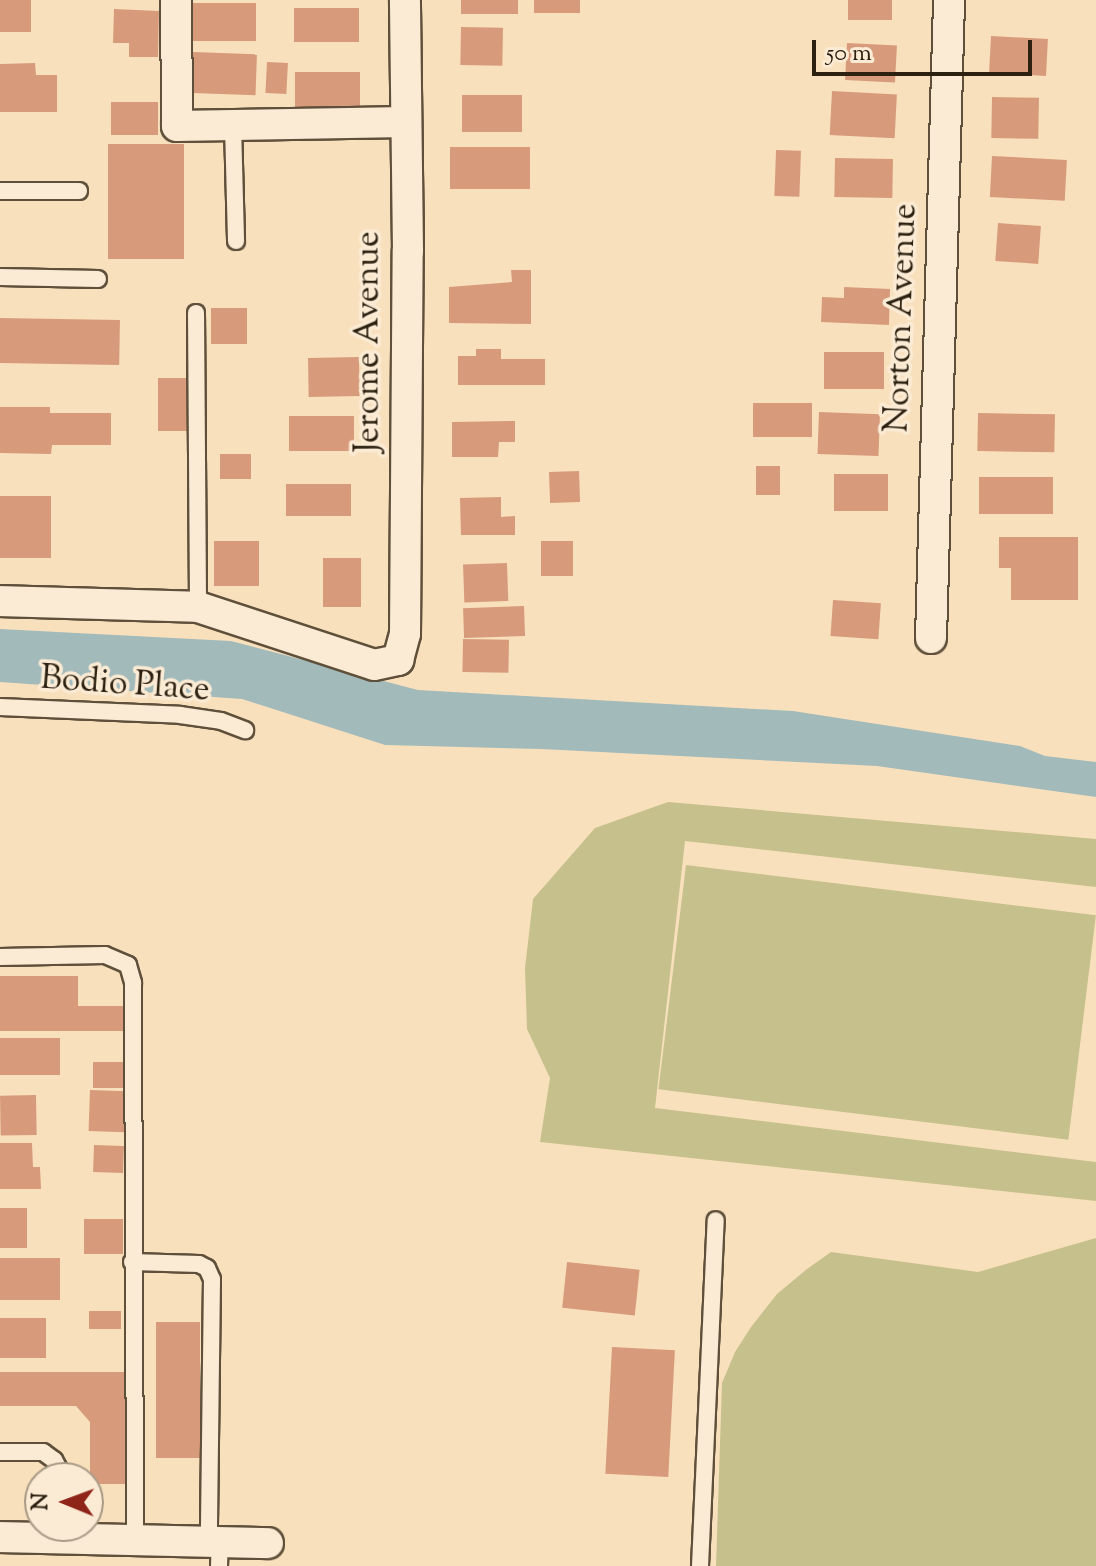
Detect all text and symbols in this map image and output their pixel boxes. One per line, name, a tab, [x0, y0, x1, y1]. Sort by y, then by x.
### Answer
scale bar	[816, 24, 1036, 74]
text: 50 m	[826, 37, 872, 71]
street label: Norton Avenue	[878, 203, 926, 433]
street label: Jerome Avenue	[349, 231, 389, 453]
street label: Bodio Place	[39, 659, 211, 711]
north arrow	[24, 1462, 104, 1542]
text: N	[26, 1493, 58, 1511]

